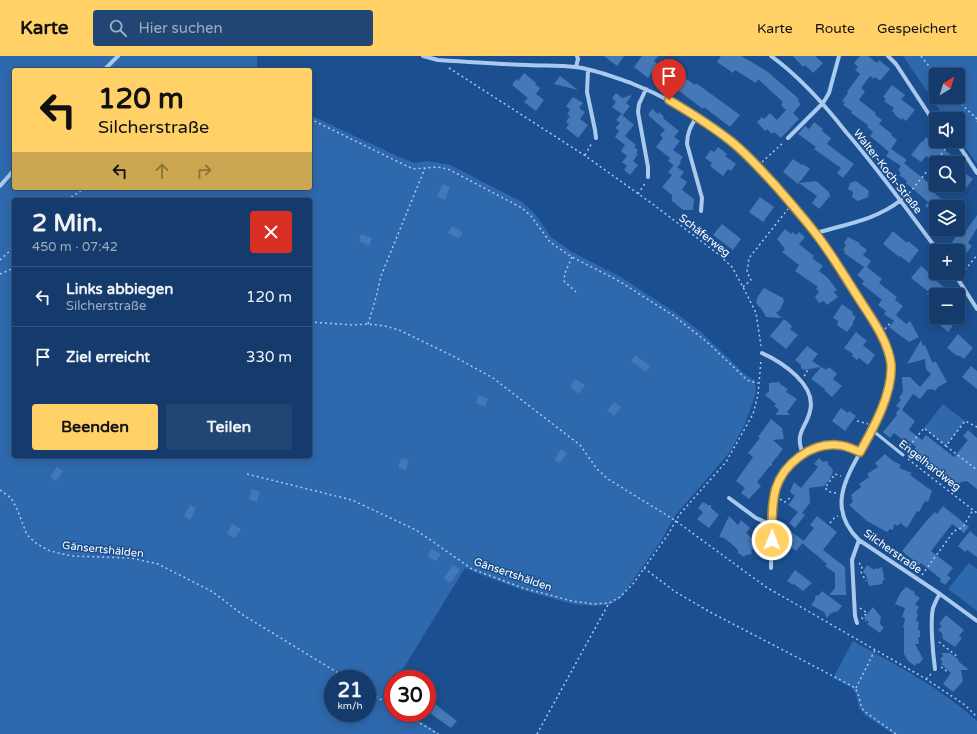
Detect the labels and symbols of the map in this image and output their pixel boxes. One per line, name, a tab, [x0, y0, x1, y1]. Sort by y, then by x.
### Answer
pin	[652, 59, 686, 100]
north arrow	[929, 68, 965, 104]
street label: Walter-Koch-Straße	[851, 126, 925, 216]
street label: Schäferweg	[676, 211, 733, 259]
street label: Engelhardweg	[896, 437, 963, 494]
position arrow	[751, 519, 793, 561]
street label: Silcherstraße	[861, 527, 924, 576]
street label: Gänsertshälden	[62, 539, 144, 560]
street label: Gänsertshälden	[472, 555, 554, 594]
speed limit sign: 30	[384, 670, 436, 722]

